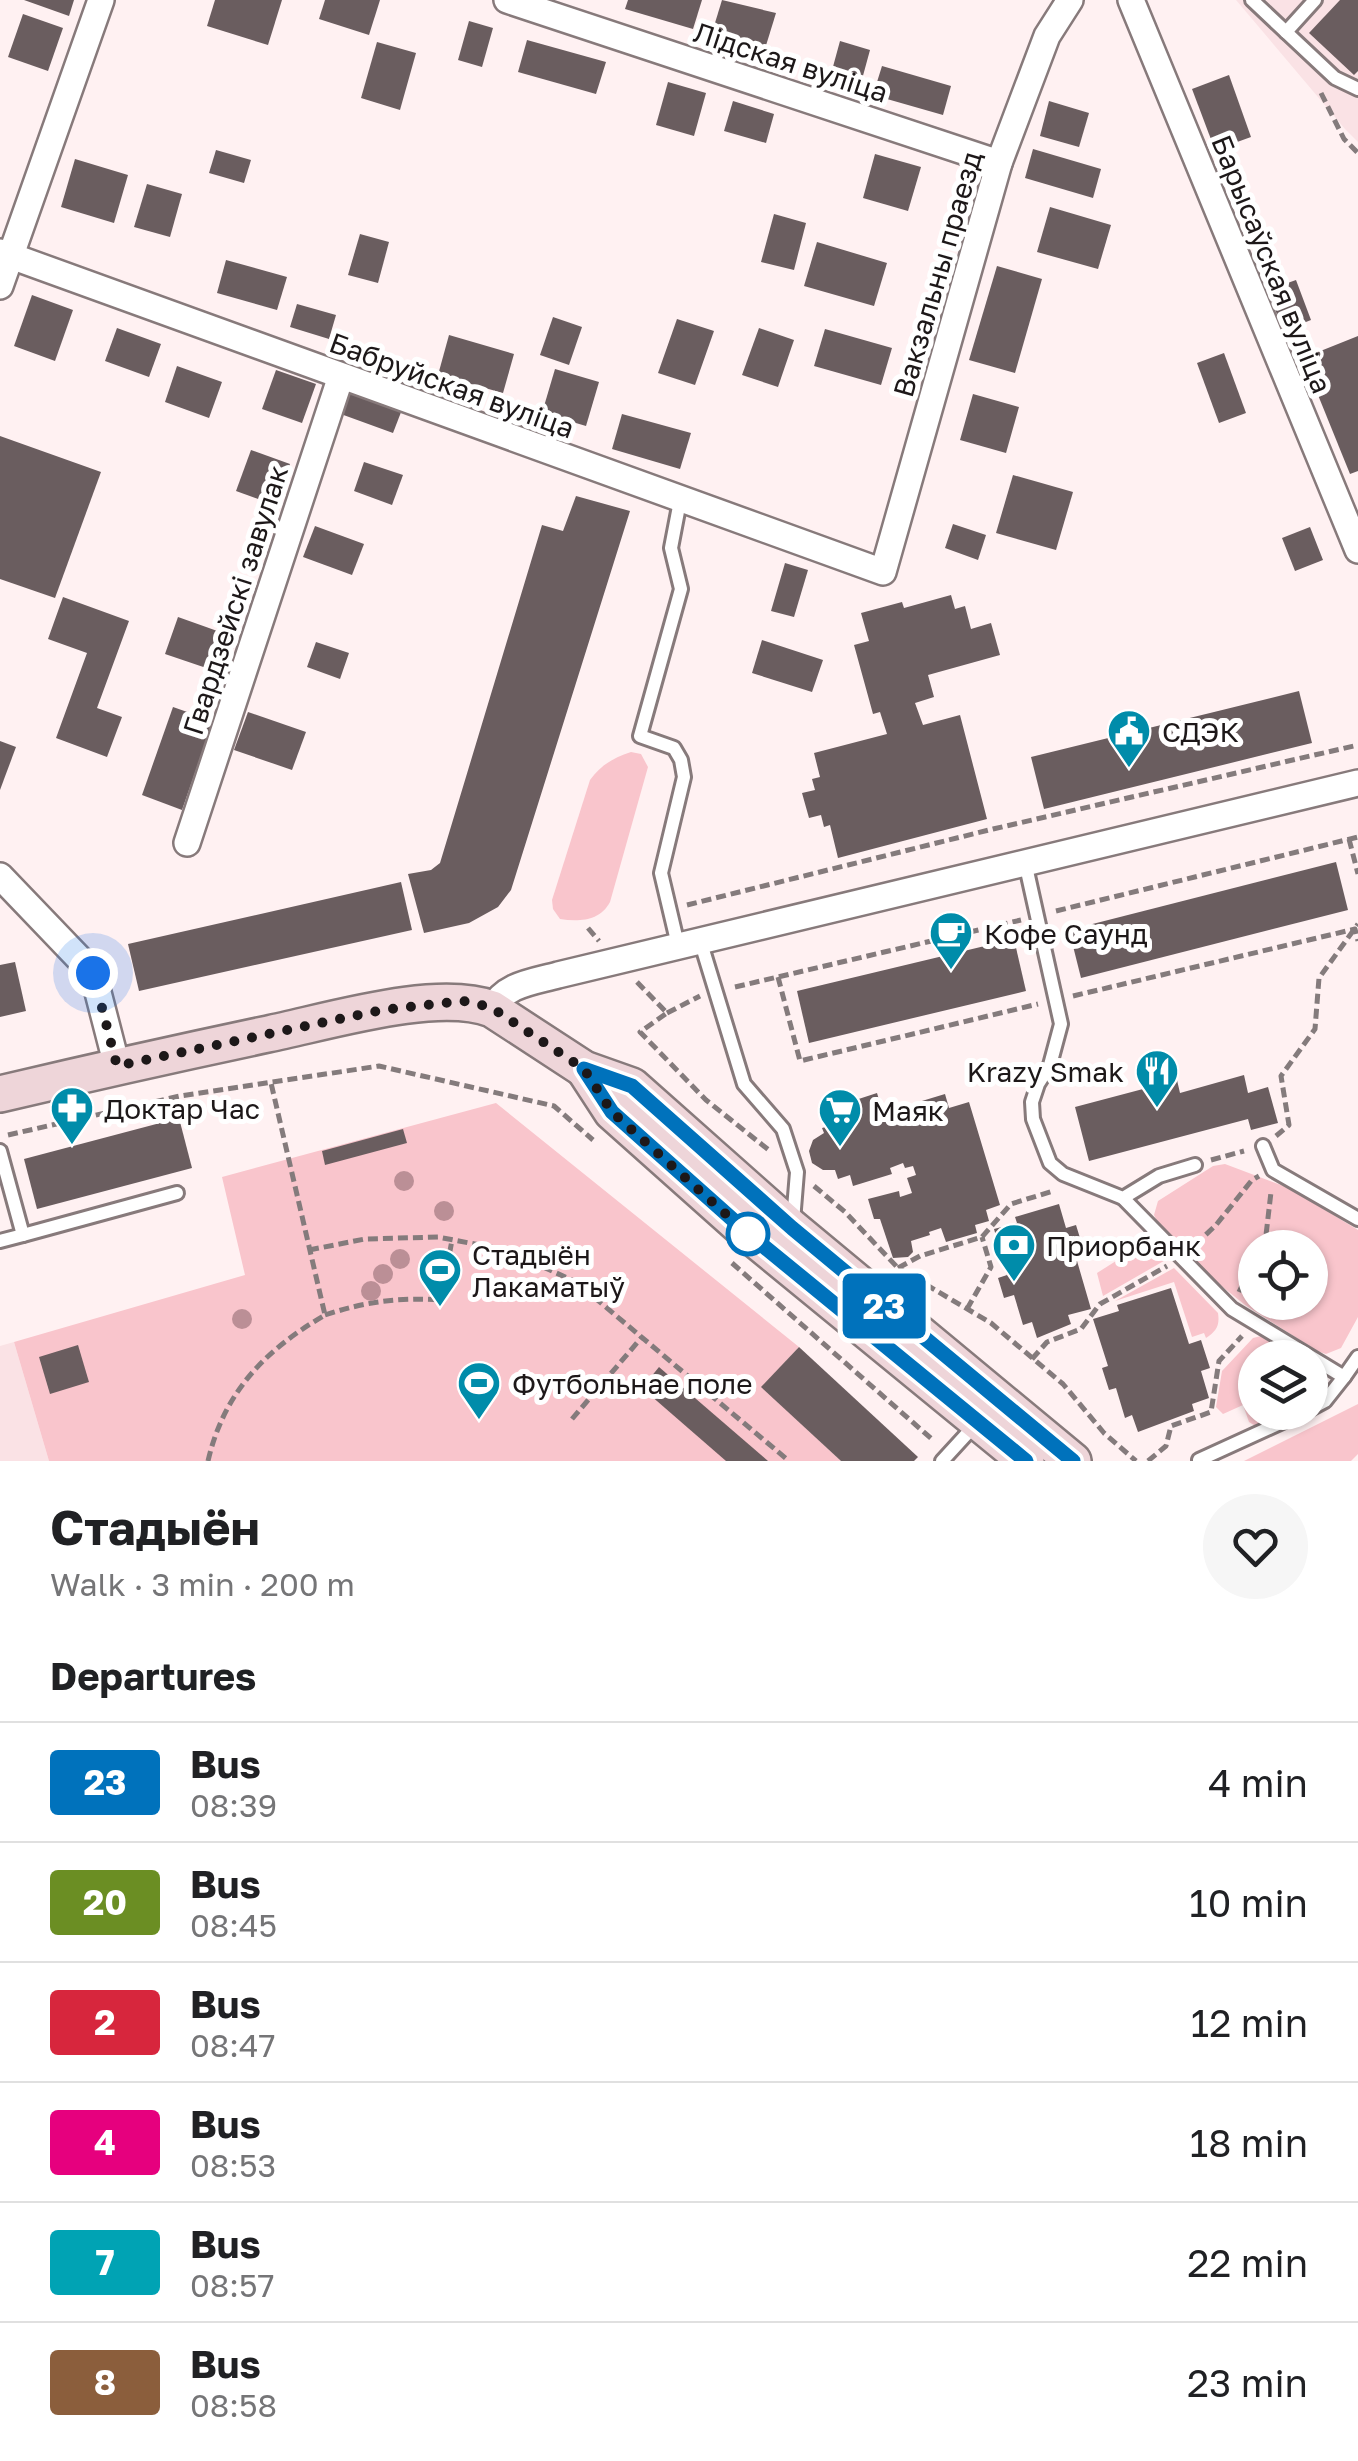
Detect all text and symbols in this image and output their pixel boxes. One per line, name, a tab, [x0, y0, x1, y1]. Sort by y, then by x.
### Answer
street label: Лідская вуліца	[690, 15, 892, 109]
street label: Барысаўская вуліца	[1205, 130, 1339, 398]
street label: Вакзальны праезд	[886, 147, 988, 401]
street label: Бабруйская вуліца	[325, 325, 579, 445]
street label: Гвардзейскі завулак	[176, 461, 294, 739]
public building icon: СДЭК	[1106, 708, 1152, 769]
place label: СДЭК	[1162, 715, 1239, 748]
cafe icon: Кофе Саунд	[928, 910, 974, 971]
place label: Кофе Саунд	[984, 917, 1148, 950]
your location	[68, 948, 118, 998]
restaurant icon: Krazy Smak	[1134, 1048, 1180, 1109]
place label: Krazy Smak	[967, 1055, 1124, 1088]
pharmacy icon: Доктар Час	[49, 1085, 95, 1146]
supermarket icon: Маяк	[817, 1087, 863, 1148]
place label: Доктар Час	[104, 1092, 260, 1125]
place label: Маяк	[872, 1094, 944, 1127]
unlabelled marker	[727, 1213, 769, 1255]
bank icon: Приорбанк	[991, 1222, 1037, 1283]
place label: Приорбанк	[1046, 1229, 1201, 1262]
map controls	[1238, 1230, 1328, 1430]
button: locate	[1238, 1230, 1328, 1320]
place label: Стадыён Лакаматыў	[472, 1238, 625, 1303]
sports icon: Стадыён Лакаматыў	[417, 1247, 463, 1308]
line badge: 23	[839, 1274, 929, 1338]
text: 23	[863, 1285, 905, 1327]
button: layers	[1238, 1340, 1328, 1430]
sports icon: Футбольнае поле	[456, 1360, 502, 1421]
place label: Футбольнае поле	[512, 1367, 752, 1400]
button: heart	[1203, 1494, 1308, 1599]
text: Стадыён	[50, 1498, 260, 1556]
text: Walk · 3 min · 200 m	[50, 1565, 355, 1603]
text: Departures	[50, 1653, 256, 1698]
text: Bus	[190, 1741, 261, 1786]
text: 4 min	[1208, 1760, 1308, 1805]
text: 23	[84, 1761, 126, 1803]
text: 08:39	[190, 1786, 277, 1824]
text: Bus	[190, 1861, 261, 1906]
text: 10 min	[1189, 1880, 1308, 1925]
text: 20	[83, 1881, 127, 1923]
text: 08:45	[190, 1906, 277, 1944]
text: Bus	[190, 1981, 261, 2026]
text: 12 min	[1191, 2000, 1308, 2045]
text: 2	[94, 2001, 116, 2043]
text: 08:47	[190, 2026, 275, 2064]
text: Bus	[190, 2101, 261, 2146]
text: 18 min	[1190, 2120, 1308, 2165]
text: 4	[94, 2121, 116, 2163]
text: 08:53	[190, 2146, 276, 2184]
text: Bus	[190, 2221, 261, 2266]
text: 22 min	[1187, 2240, 1308, 2285]
text: 7	[95, 2241, 115, 2283]
text: 08:57	[190, 2266, 274, 2304]
text: Bus	[190, 2341, 261, 2386]
text: 23 min	[1187, 2360, 1308, 2405]
text: 8	[94, 2361, 116, 2403]
text: 08:58	[190, 2386, 277, 2424]

